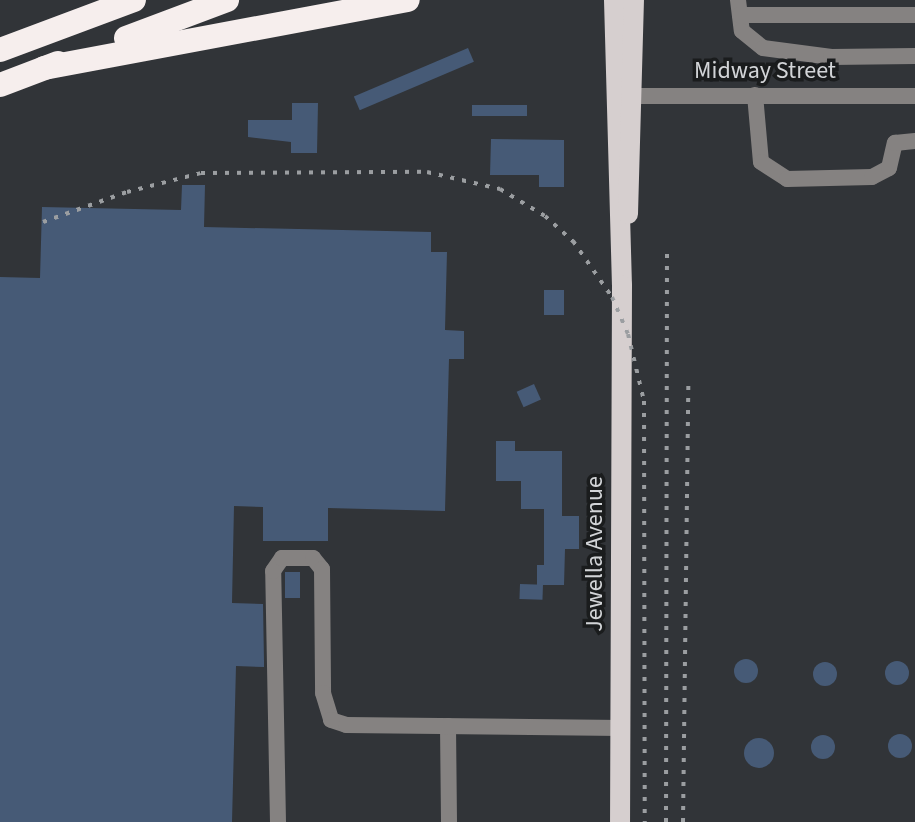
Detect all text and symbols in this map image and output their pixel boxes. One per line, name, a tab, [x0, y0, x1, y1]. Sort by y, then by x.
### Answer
street label: Midway Street	[694, 57, 836, 85]
street label: Jewella Avenue	[581, 476, 609, 632]

